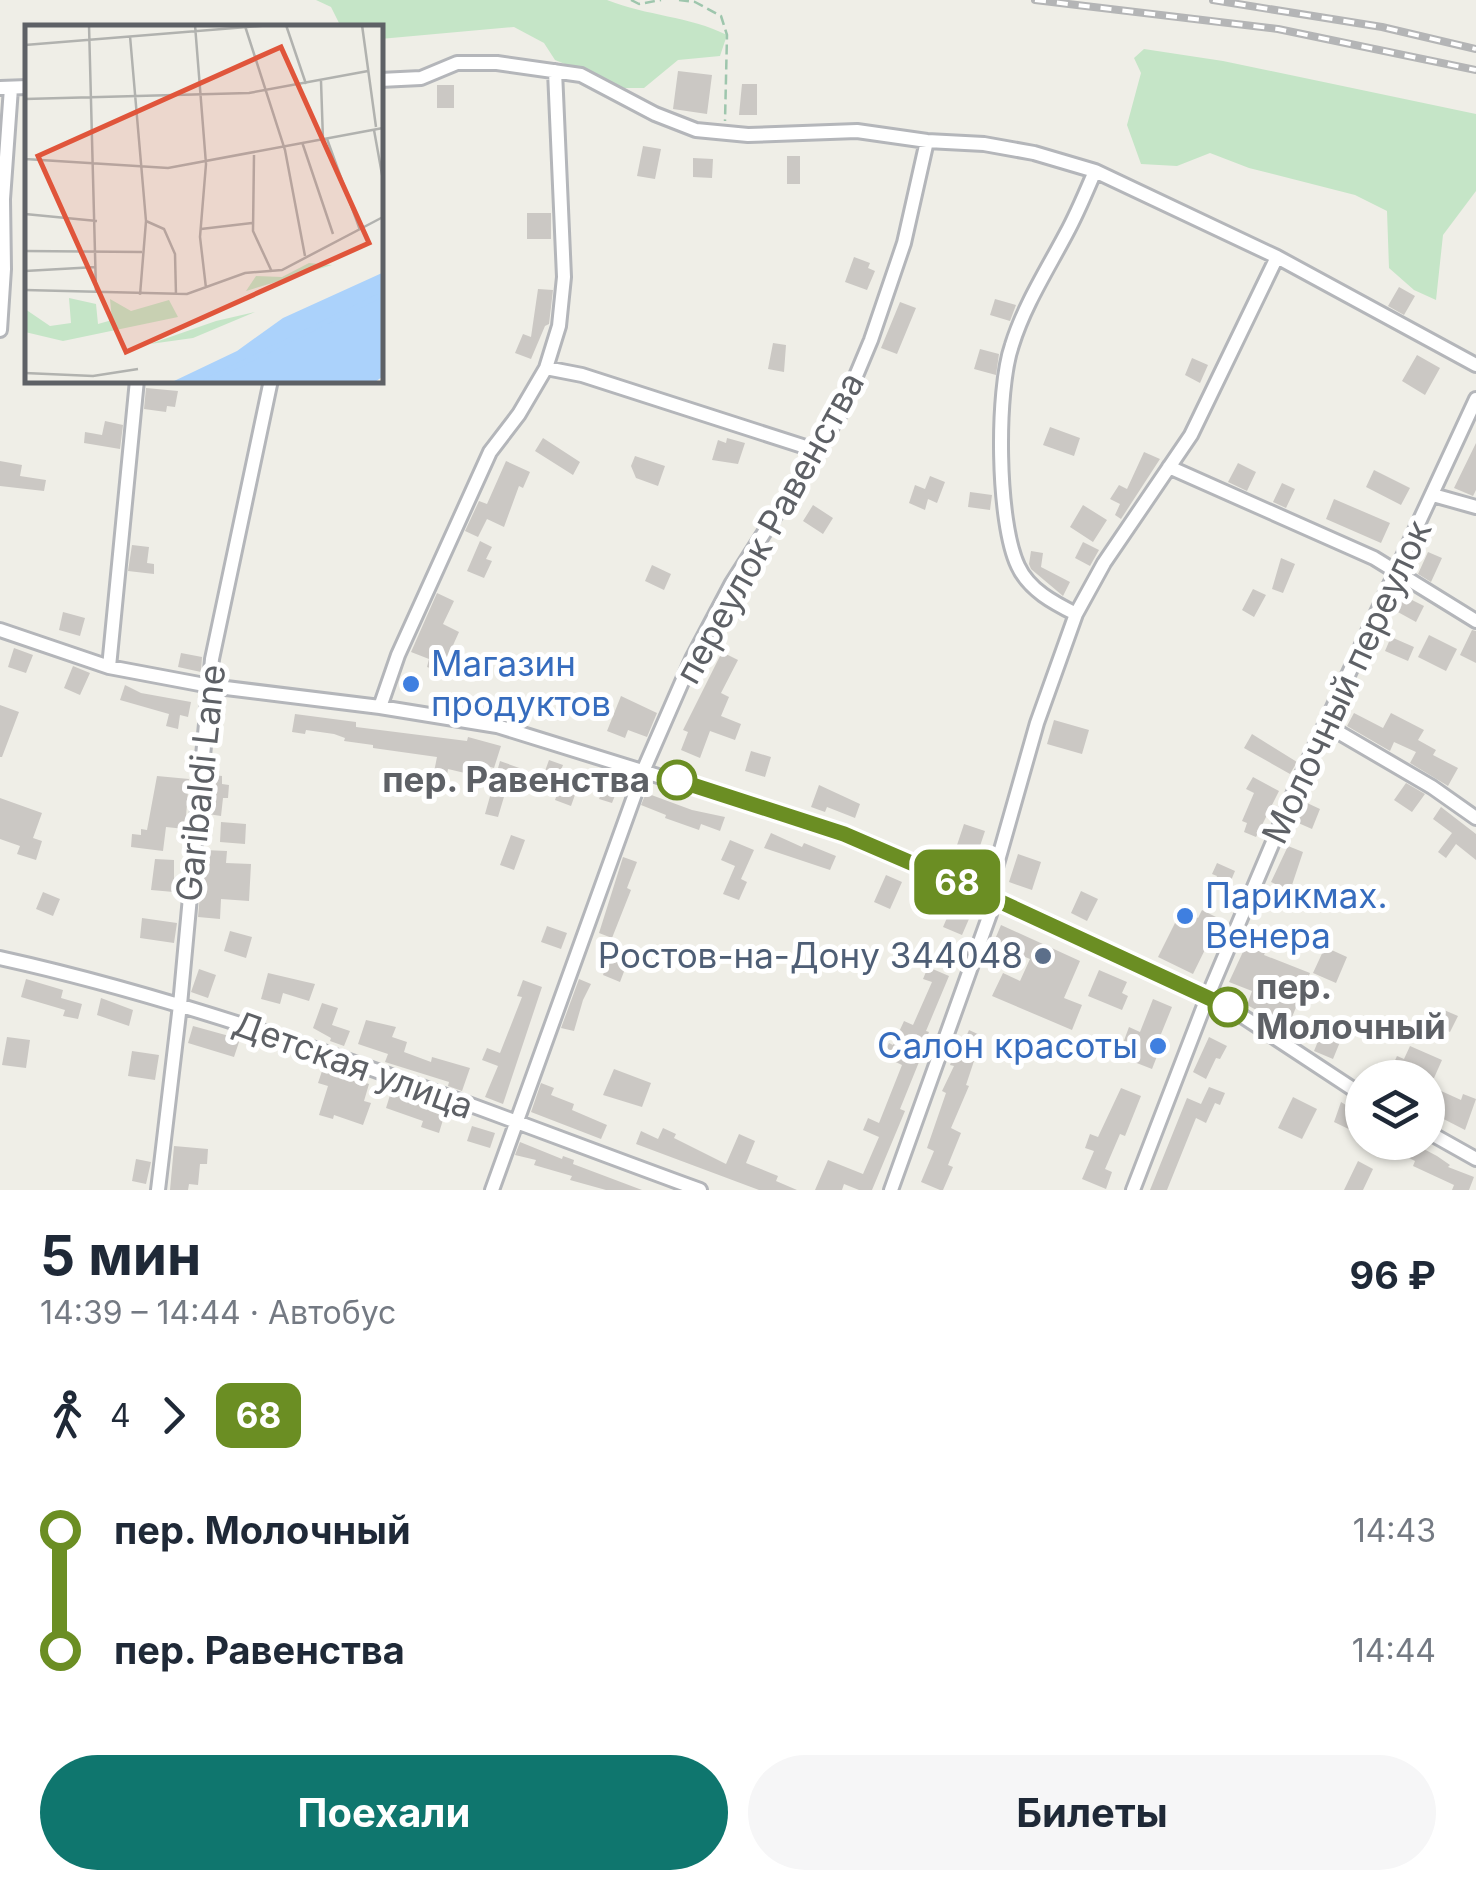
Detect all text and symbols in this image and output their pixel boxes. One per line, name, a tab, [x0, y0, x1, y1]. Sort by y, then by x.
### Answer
inset map	[25, 25, 382, 382]
street label: переулок Равенства	[666, 365, 872, 690]
street label: Молочный переулок	[1253, 513, 1439, 850]
place label: Магазин продуктов	[431, 642, 611, 724]
street label: Garibaldi Lane	[167, 662, 233, 904]
marker: Магазин продуктов	[400, 673, 422, 695]
place label: пер. Равенства	[382, 758, 650, 800]
marker: пер. Равенства	[658, 761, 696, 799]
line badge: 68	[912, 850, 1002, 914]
text: 68	[934, 861, 980, 903]
place label: Парикмах. Венера	[1205, 874, 1388, 956]
marker: Парикмах. Венера	[1174, 905, 1196, 927]
place label: Ростов-на-Дону 344048	[598, 934, 1023, 976]
marker: Ростов-на-Дону 344048	[1032, 945, 1054, 967]
place label: пер. Молочный	[1256, 965, 1446, 1047]
marker: пер. Молочный	[1209, 988, 1247, 1026]
street label: Детская улица	[228, 1001, 479, 1127]
place label: Салон красоты	[877, 1024, 1138, 1066]
marker: Салон красоты	[1147, 1035, 1169, 1057]
map controls	[1345, 1060, 1445, 1160]
button: layers	[1345, 1060, 1445, 1160]
text: 5 мин	[40, 1222, 201, 1288]
text: 96 ₽	[1349, 1252, 1436, 1298]
text: 14:39 – 14:44 · Автобус	[40, 1293, 396, 1332]
icon: walk	[40, 1388, 95, 1443]
icon: forward	[146, 1388, 201, 1443]
text: 68	[236, 1394, 281, 1436]
text: 4	[110, 1396, 131, 1435]
text: пер. Молочный	[114, 1507, 411, 1553]
text: 14:43	[1353, 1511, 1436, 1550]
text: пер. Равенства	[114, 1627, 405, 1673]
text: 14:44	[1352, 1631, 1436, 1670]
button: Поехали	[40, 1755, 728, 1870]
button: Билеты	[748, 1755, 1436, 1870]

